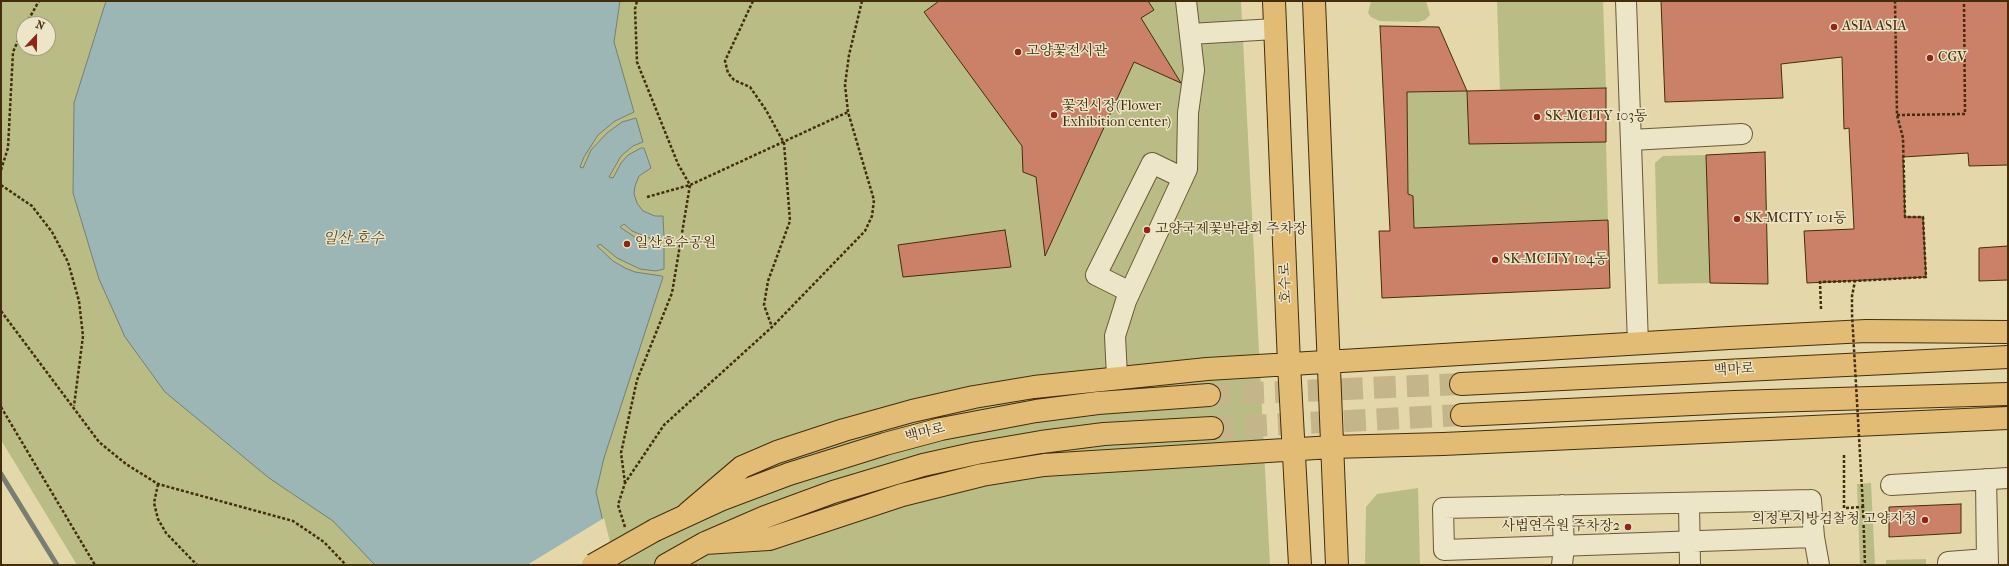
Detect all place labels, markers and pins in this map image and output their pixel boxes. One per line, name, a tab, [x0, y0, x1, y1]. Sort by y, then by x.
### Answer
place label: ASIA ASIA	[1842, 19, 1907, 35]
marker: ASIA ASIA	[1829, 22, 1839, 32]
place label: 고양꽃전시관	[1026, 44, 1107, 60]
marker: 고양꽃전시관	[1013, 47, 1023, 57]
place label: CGV	[1938, 50, 1966, 66]
marker: CGV	[1925, 53, 1935, 63]
place label: 꽃전시장(Flower Exhibition center)	[1062, 99, 1171, 132]
place label: SK-MCITY 103동	[1545, 109, 1648, 125]
marker: 꽃전시장(Flower Exhibition center)	[1049, 110, 1059, 120]
marker: SK-MCITY 103동	[1532, 112, 1542, 122]
place label: SK-MCITY 101동	[1745, 211, 1847, 227]
marker: SK-MCITY 101동	[1732, 214, 1742, 224]
place label: 고양국제꽃박람회 주차장	[1155, 222, 1307, 238]
marker: 고양국제꽃박람회 주차장	[1142, 225, 1152, 235]
place label: 일산호수공원	[635, 236, 716, 252]
marker: 일산호수공원	[622, 239, 632, 249]
place label: SK-MCITY 104동	[1503, 252, 1608, 268]
marker: SK-MCITY 104동	[1490, 255, 1500, 265]
place label: 의정부지방검찰청 고양지청	[1752, 512, 1917, 528]
marker: 의정부지방검찰청 고양지청	[1920, 515, 1930, 525]
place label: 사법연수원 주차장2	[1502, 519, 1620, 535]
marker: 사법연수원 주차장2	[1623, 522, 1633, 532]

